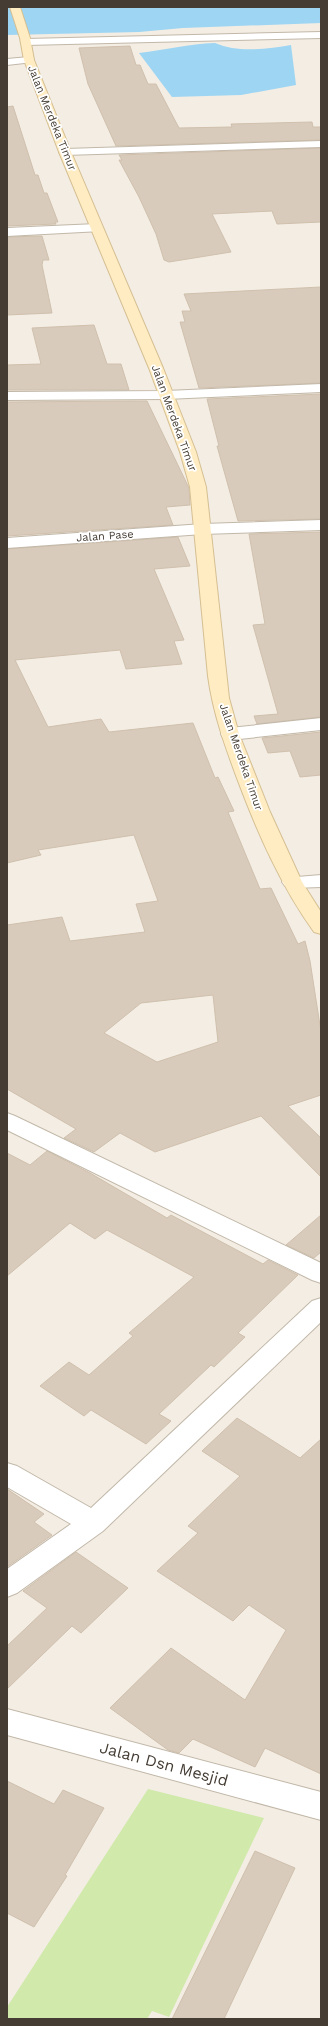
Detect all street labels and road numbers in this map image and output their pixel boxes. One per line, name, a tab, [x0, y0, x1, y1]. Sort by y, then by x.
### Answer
street label: Jalan Merdeka Timur	[25, 63, 79, 173]
street label: Jalan Merdeka Timur	[149, 363, 199, 473]
street label: Jalan Pase	[76, 528, 134, 544]
street label: Jalan Merdeka Timur	[217, 702, 266, 813]
street label: Jalan Dsn Mesjid	[98, 1738, 230, 1790]

